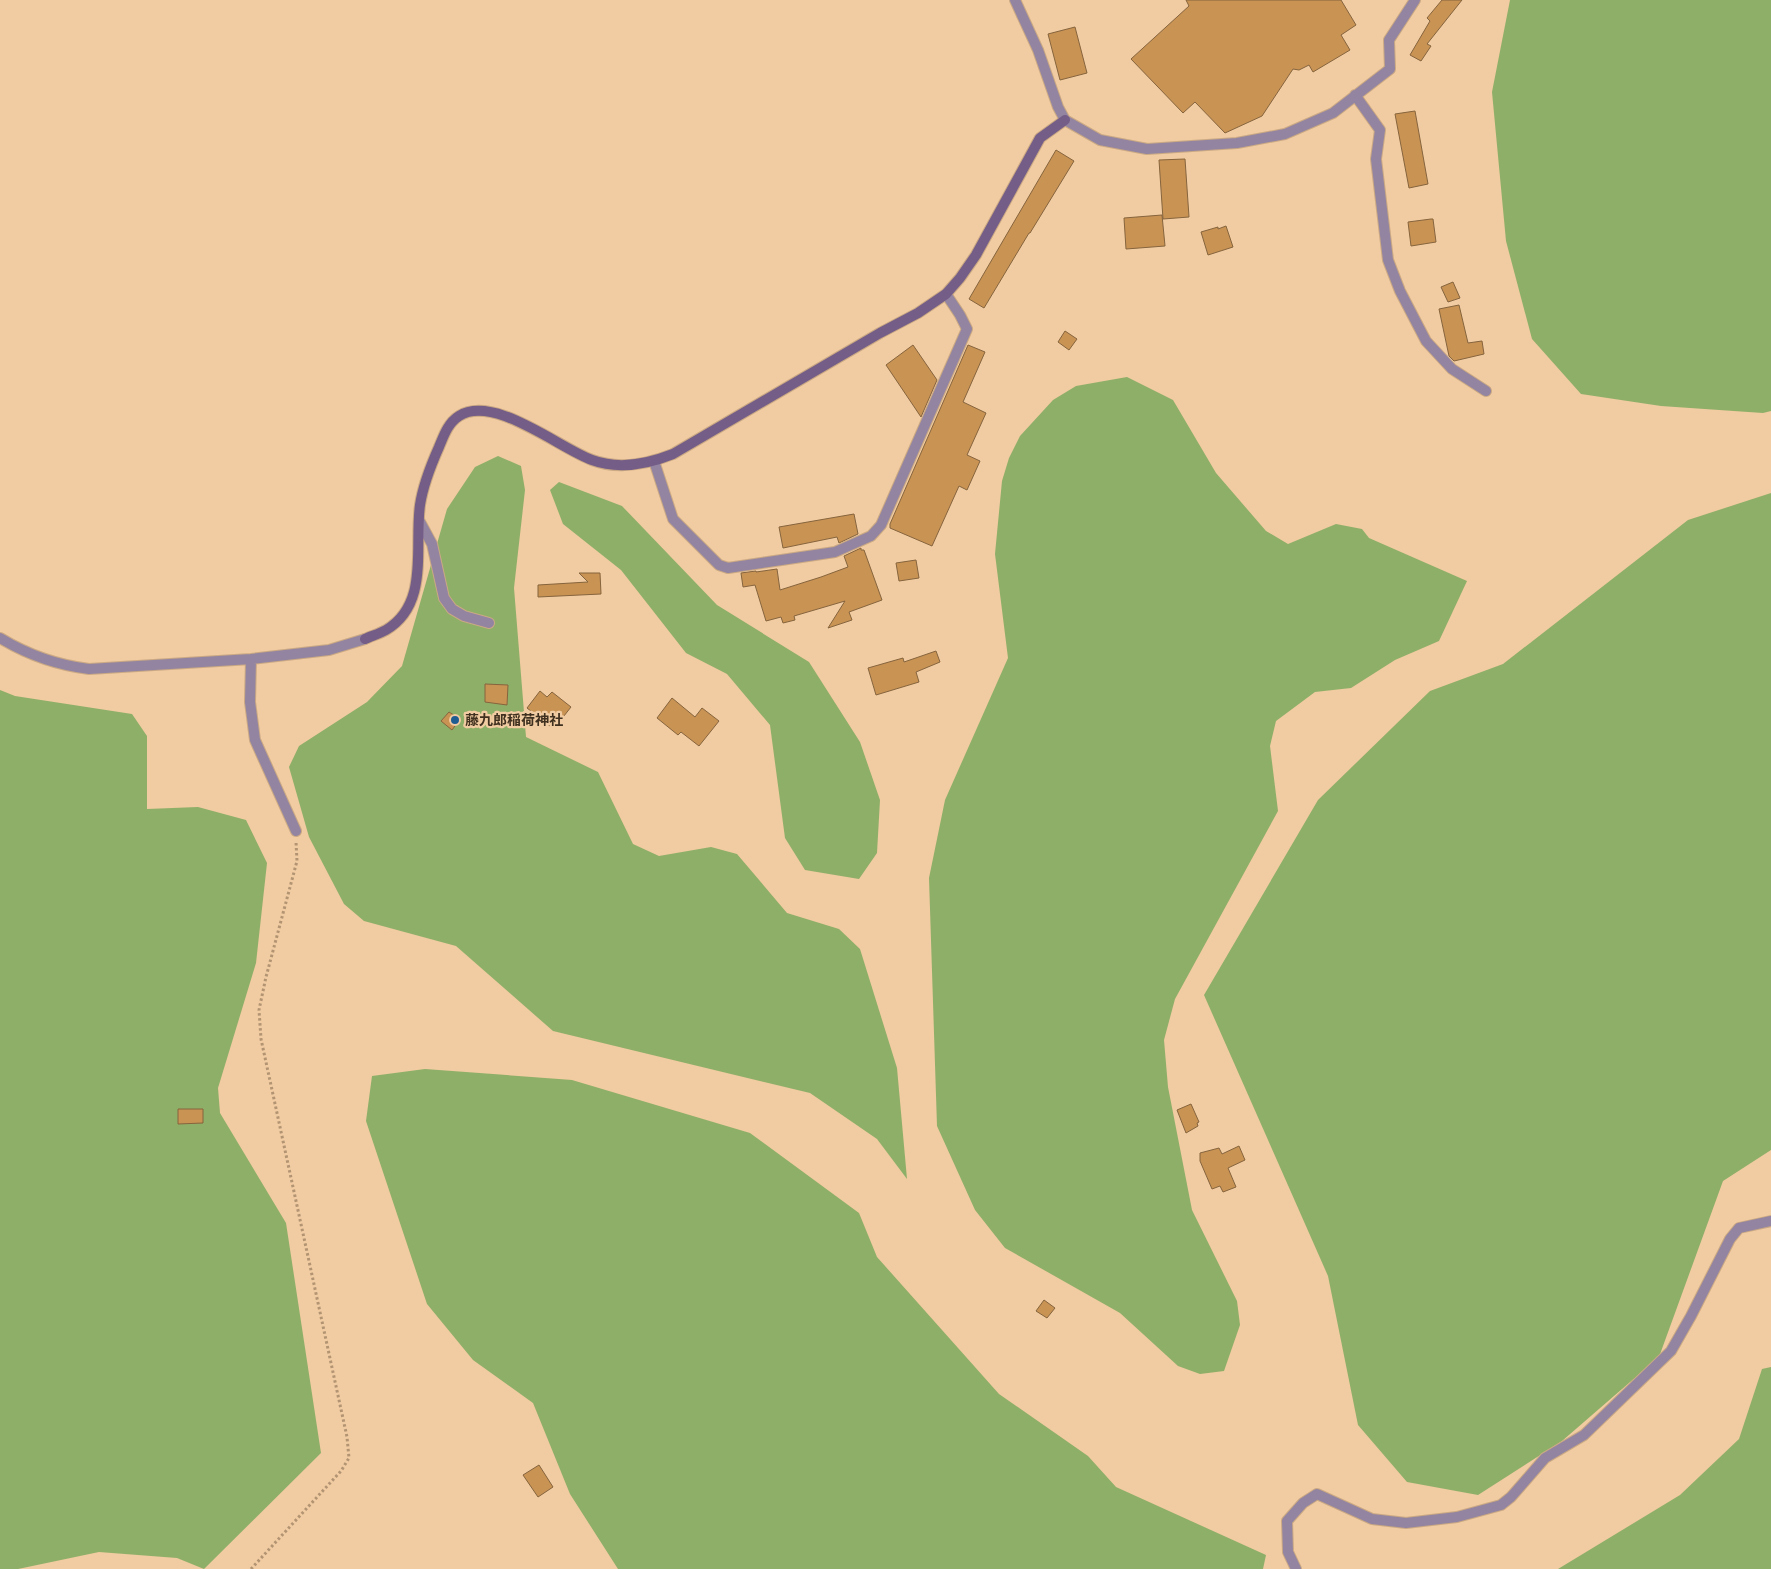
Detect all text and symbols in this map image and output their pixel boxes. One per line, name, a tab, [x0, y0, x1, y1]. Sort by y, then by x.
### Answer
place label: 藤九郎稲荷神社	[465, 712, 563, 729]
marker: 藤九郎稲荷神社	[449, 714, 461, 726]

